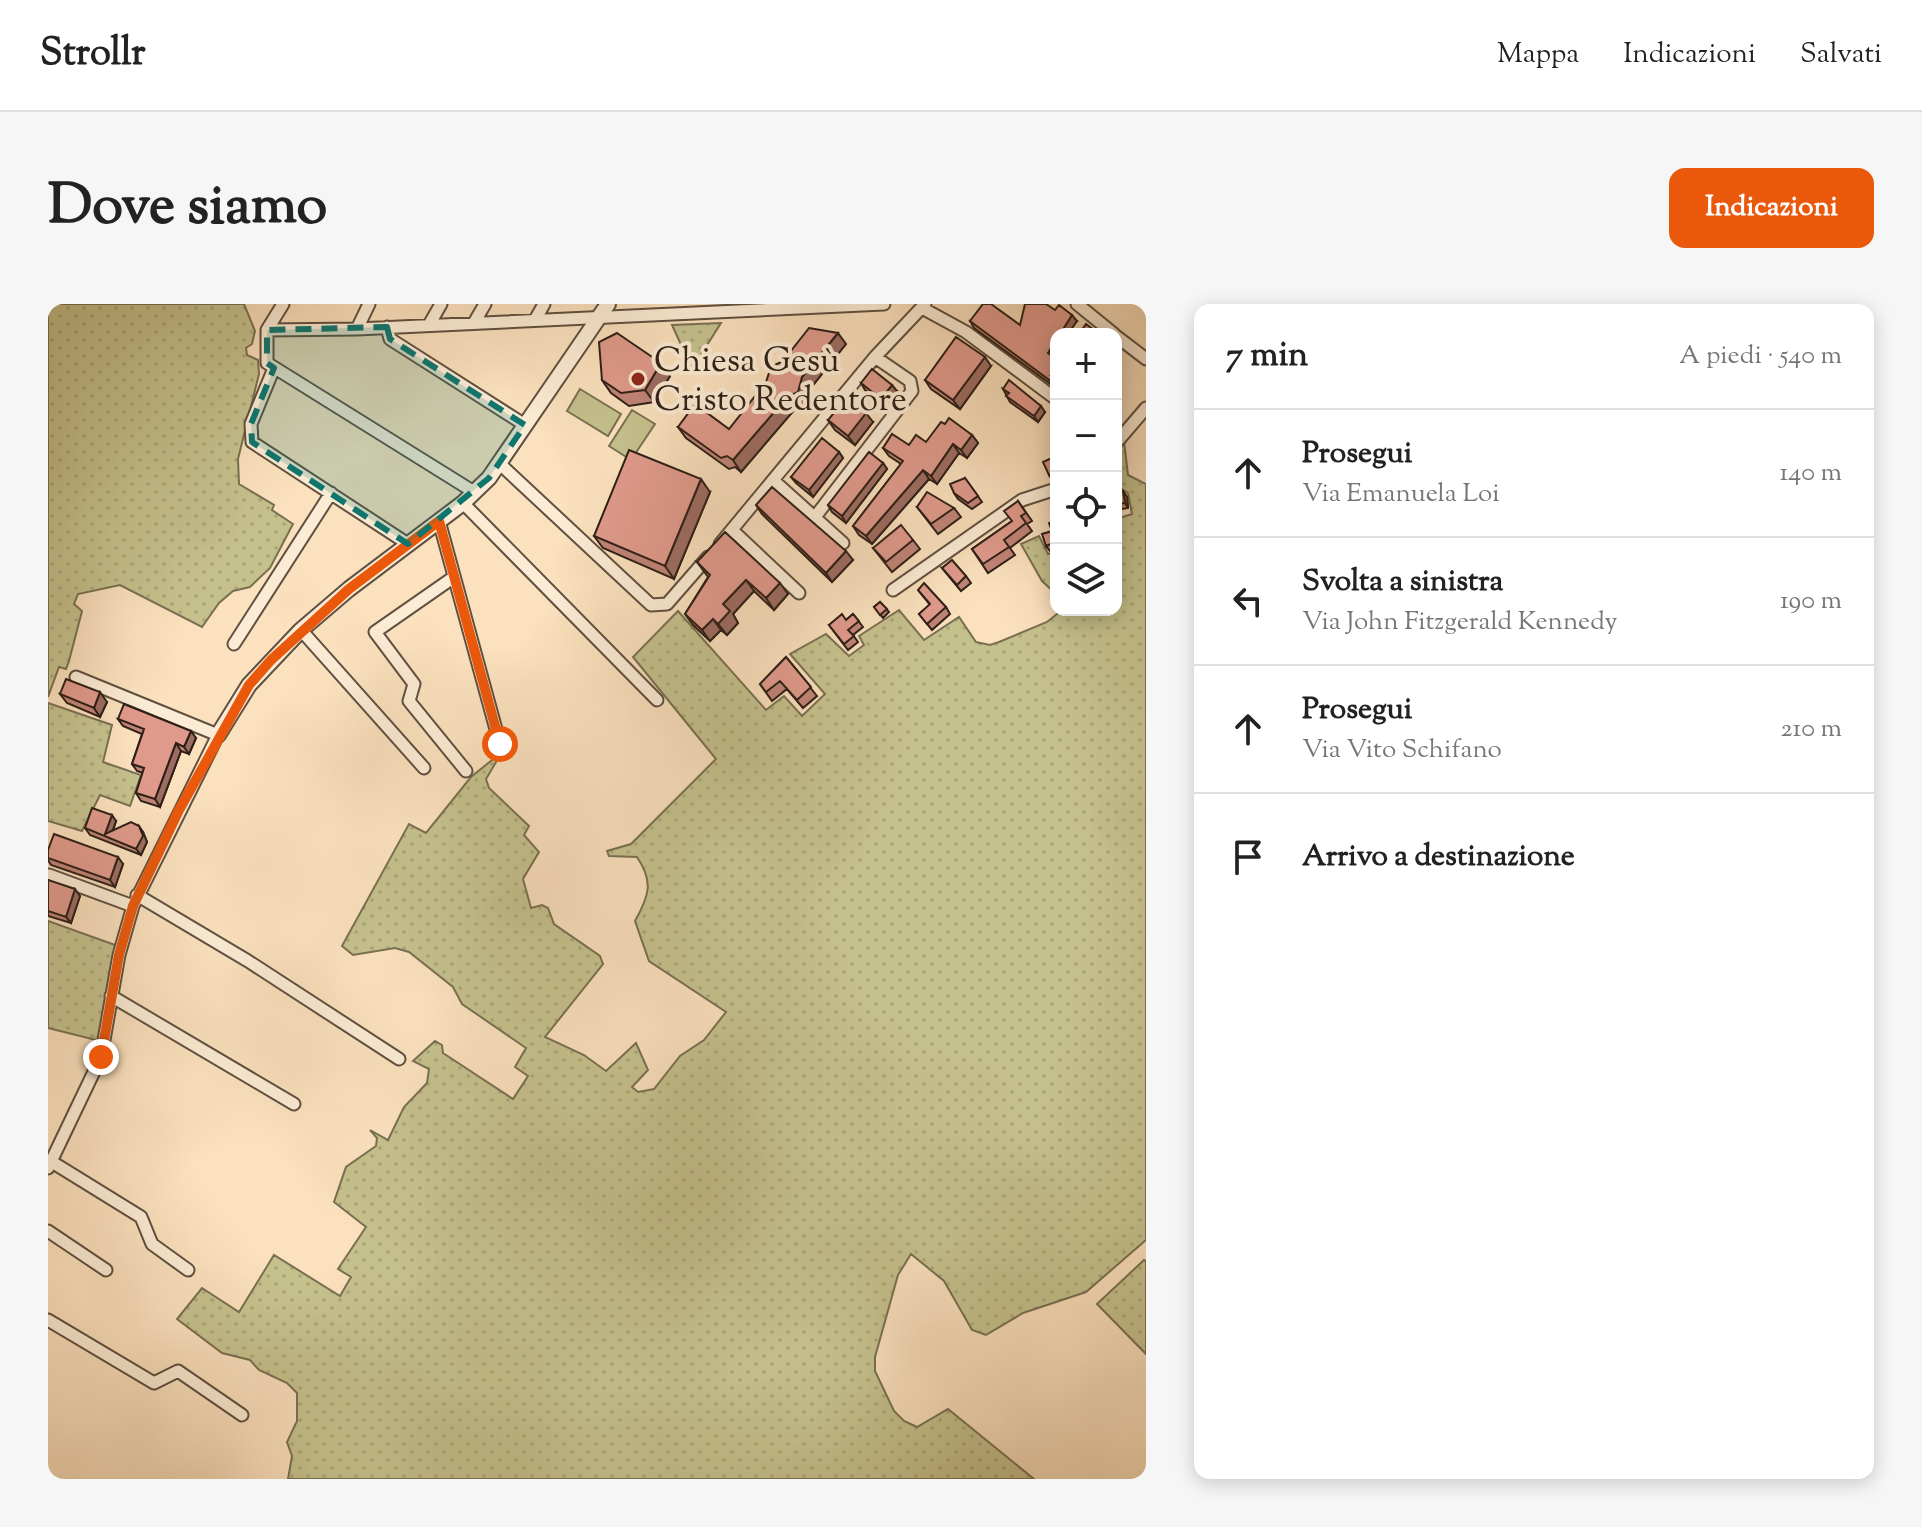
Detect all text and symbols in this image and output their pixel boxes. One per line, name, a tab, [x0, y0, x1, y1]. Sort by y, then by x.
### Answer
text: Strollr	[40, 28, 146, 82]
text: Mappa	[1497, 35, 1579, 75]
text: Indicazioni	[1623, 35, 1756, 75]
text: Salvati	[1800, 35, 1882, 75]
text: Dove siamo	[48, 168, 327, 249]
button: Indicazioni	[1669, 168, 1874, 248]
map controls	[1050, 328, 1122, 616]
button: +	[1050, 328, 1122, 400]
text: 7 min	[1226, 332, 1308, 381]
place label: Chiesa Gesù Cristo Redentore	[654, 338, 907, 426]
text: A piedi · 540 m	[1679, 338, 1842, 375]
marker: Chiesa Gesù Cristo Redentore	[629, 370, 647, 388]
button: −	[1050, 400, 1122, 472]
text: Prosegui	[1302, 433, 1412, 476]
icon: ahead	[1226, 451, 1270, 495]
text: 140 m	[1779, 455, 1842, 492]
button: locate	[1050, 472, 1122, 544]
text: Via Emanuela Loi	[1302, 476, 1500, 513]
button: layers	[1050, 544, 1122, 616]
text: Svolta a sinistra	[1302, 561, 1503, 604]
icon: left	[1226, 579, 1270, 623]
text: 190 m	[1780, 583, 1842, 620]
text: Via John Fitzgerald Kennedy	[1302, 604, 1618, 641]
text: Prosegui	[1302, 689, 1412, 732]
icon: ahead	[1226, 707, 1270, 751]
text: 210 m	[1780, 711, 1842, 748]
route start	[482, 726, 518, 762]
text: Via Vito Schifano	[1302, 732, 1502, 769]
icon: arrive	[1226, 835, 1270, 879]
text: Arrivo a destinazione	[1302, 836, 1575, 879]
route end	[83, 1039, 119, 1075]

